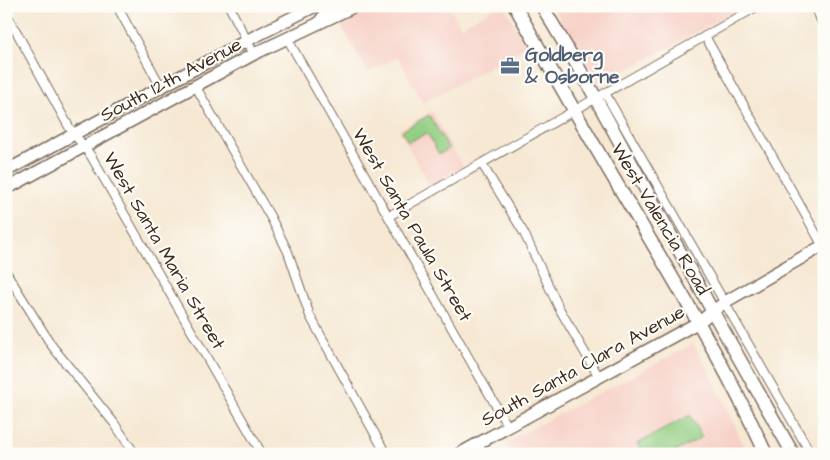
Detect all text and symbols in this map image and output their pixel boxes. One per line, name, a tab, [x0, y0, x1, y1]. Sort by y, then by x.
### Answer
street label: South 12th Avenue	[95, 31, 247, 129]
place label: Goldberg & Osborne	[524, 42, 620, 91]
office icon: Goldberg & Osborne	[499, 55, 521, 77]
street label: West Santa Paula Street	[345, 123, 479, 327]
street label: West Valencia Road	[604, 138, 716, 300]
street label: West Santa Maria Street	[96, 147, 232, 355]
street label: South Santa Clara Avenue	[476, 299, 690, 433]

